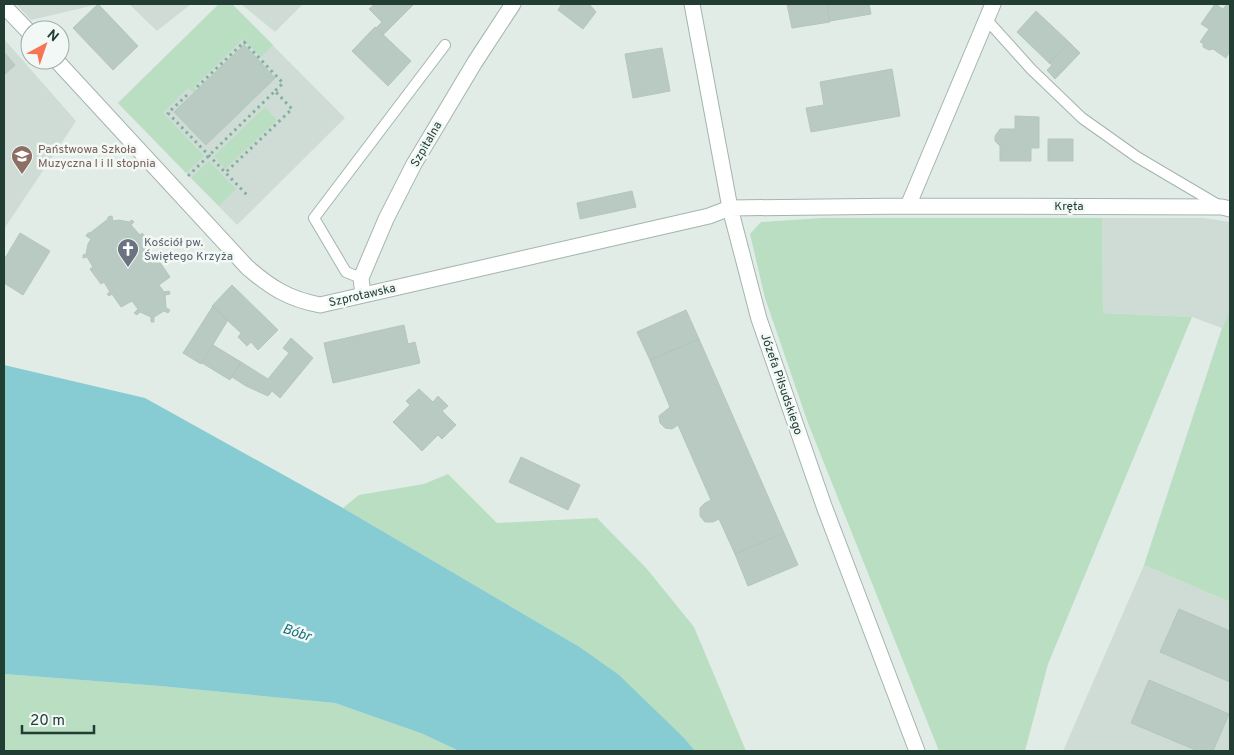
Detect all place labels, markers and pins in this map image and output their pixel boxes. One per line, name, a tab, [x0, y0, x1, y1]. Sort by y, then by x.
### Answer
place label: Państwowa Szkoła Muzyczna I i II stopnia	[38, 142, 156, 172]
school or university icon: Państwowa Szkoła Muzyczna I i II stopnia	[10, 144, 34, 175]
place label: Kościół pw. Świętego Krzyża	[144, 235, 233, 265]
church icon: Kościół pw. Świętego Krzyża	[116, 237, 140, 268]

